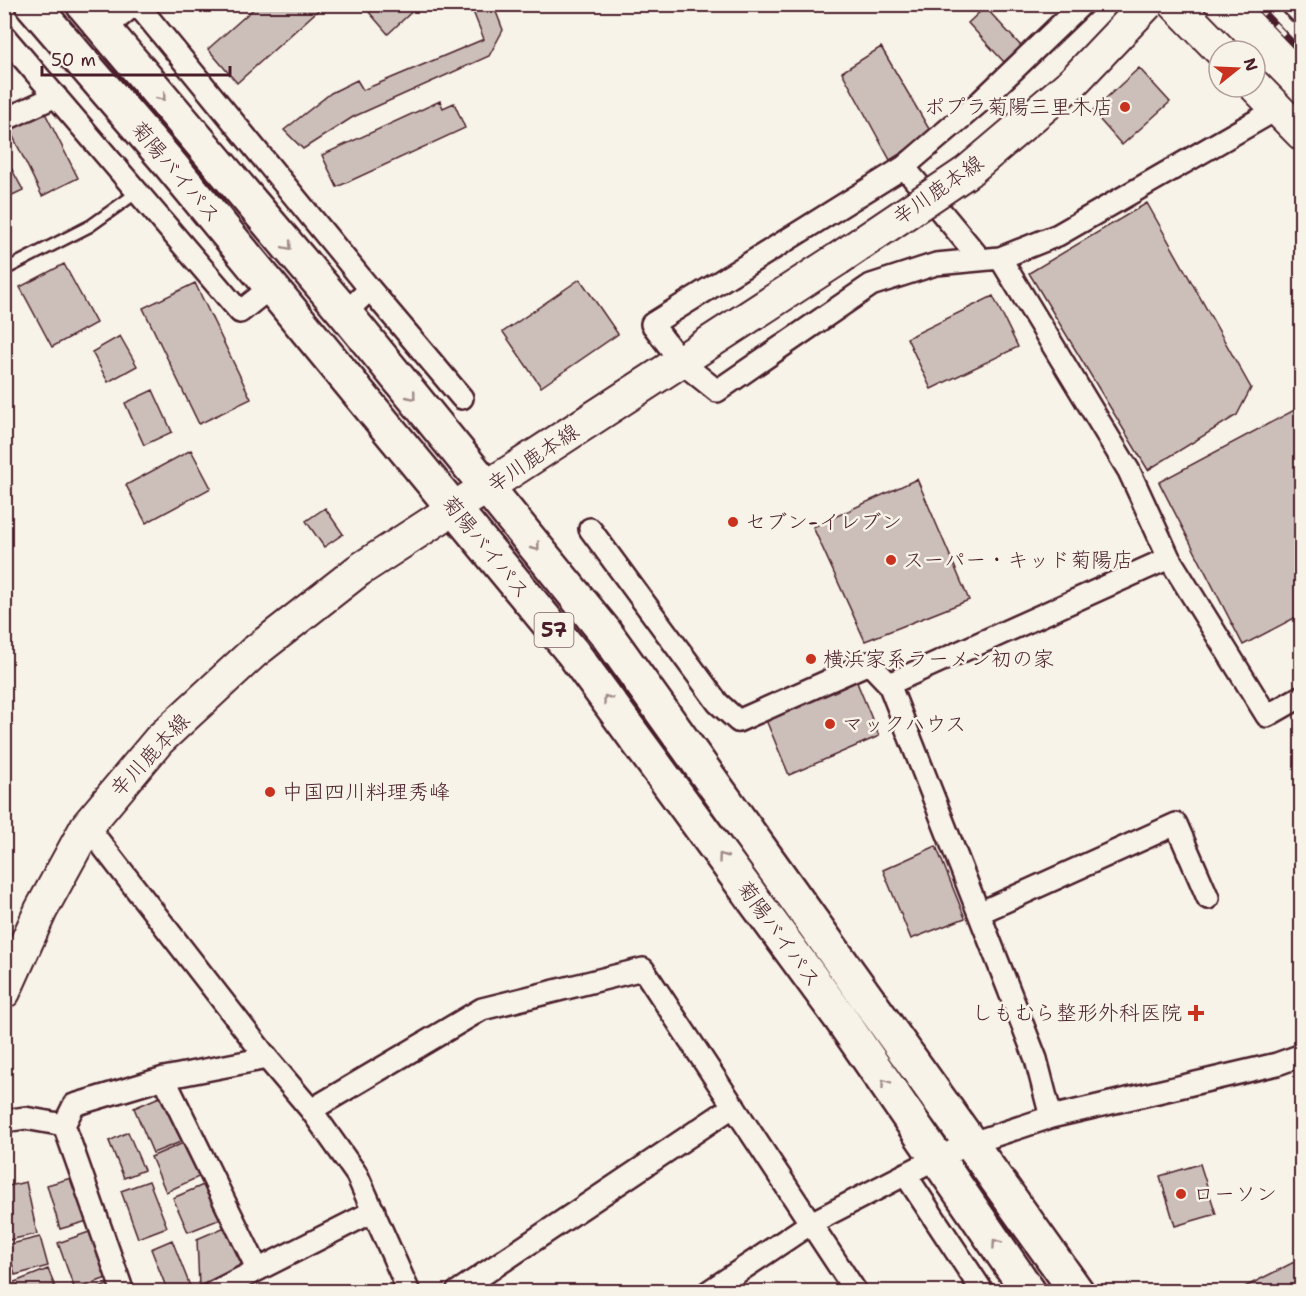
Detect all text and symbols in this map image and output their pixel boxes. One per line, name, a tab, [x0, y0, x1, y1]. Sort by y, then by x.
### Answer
scale bar	[42, 39, 230, 77]
north arrow	[1207, 39, 1267, 99]
text: 50 m	[51, 48, 96, 72]
text: N	[1239, 55, 1263, 74]
one-way arrow	[155, 90, 166, 101]
place label: ポプラ菊陽三里木店	[924, 93, 1113, 121]
marker: ポプラ菊陽三里木店	[1118, 100, 1132, 114]
street label: 菊陽バイパス	[125, 115, 227, 229]
street label: 辛川鹿本線	[887, 148, 989, 232]
one-way arrow	[281, 239, 292, 250]
one-way arrow	[405, 389, 416, 400]
street label: 辛川鹿本線	[482, 417, 584, 499]
street label: 菊陽バイパス	[436, 489, 536, 605]
place label: セブン-イレブン	[745, 508, 902, 536]
marker: セブン-イレブン	[726, 515, 740, 529]
one-way arrow	[528, 540, 539, 551]
place label: スーパー・キッド菊陽店	[903, 546, 1133, 574]
marker: スーパー・キッド菊陽店	[884, 553, 898, 567]
road number: 57	[534, 613, 574, 647]
place label: 横浜家系ラーメン初の家	[823, 645, 1054, 673]
marker: 横浜家系ラーメン初の家	[804, 652, 818, 666]
one-way arrow	[603, 695, 614, 706]
street label: 辛川鹿本線	[104, 707, 196, 803]
place label: マックハウス	[842, 710, 966, 738]
marker: マックハウス	[823, 717, 837, 731]
place label: 中国四川料理秀峰	[282, 778, 450, 806]
marker: 中国四川料理秀峰	[263, 785, 277, 799]
one-way arrow	[718, 852, 729, 863]
street label: 菊陽バイパス	[731, 875, 827, 993]
place label: しもむら整形外科医院	[972, 999, 1182, 1027]
marker: しもむら整形外科医院	[1187, 1004, 1205, 1022]
one-way arrow	[881, 1079, 892, 1090]
place label: ローソン	[1193, 1180, 1277, 1208]
marker: ローソン	[1174, 1187, 1188, 1201]
one-way arrow	[992, 1239, 1003, 1250]

